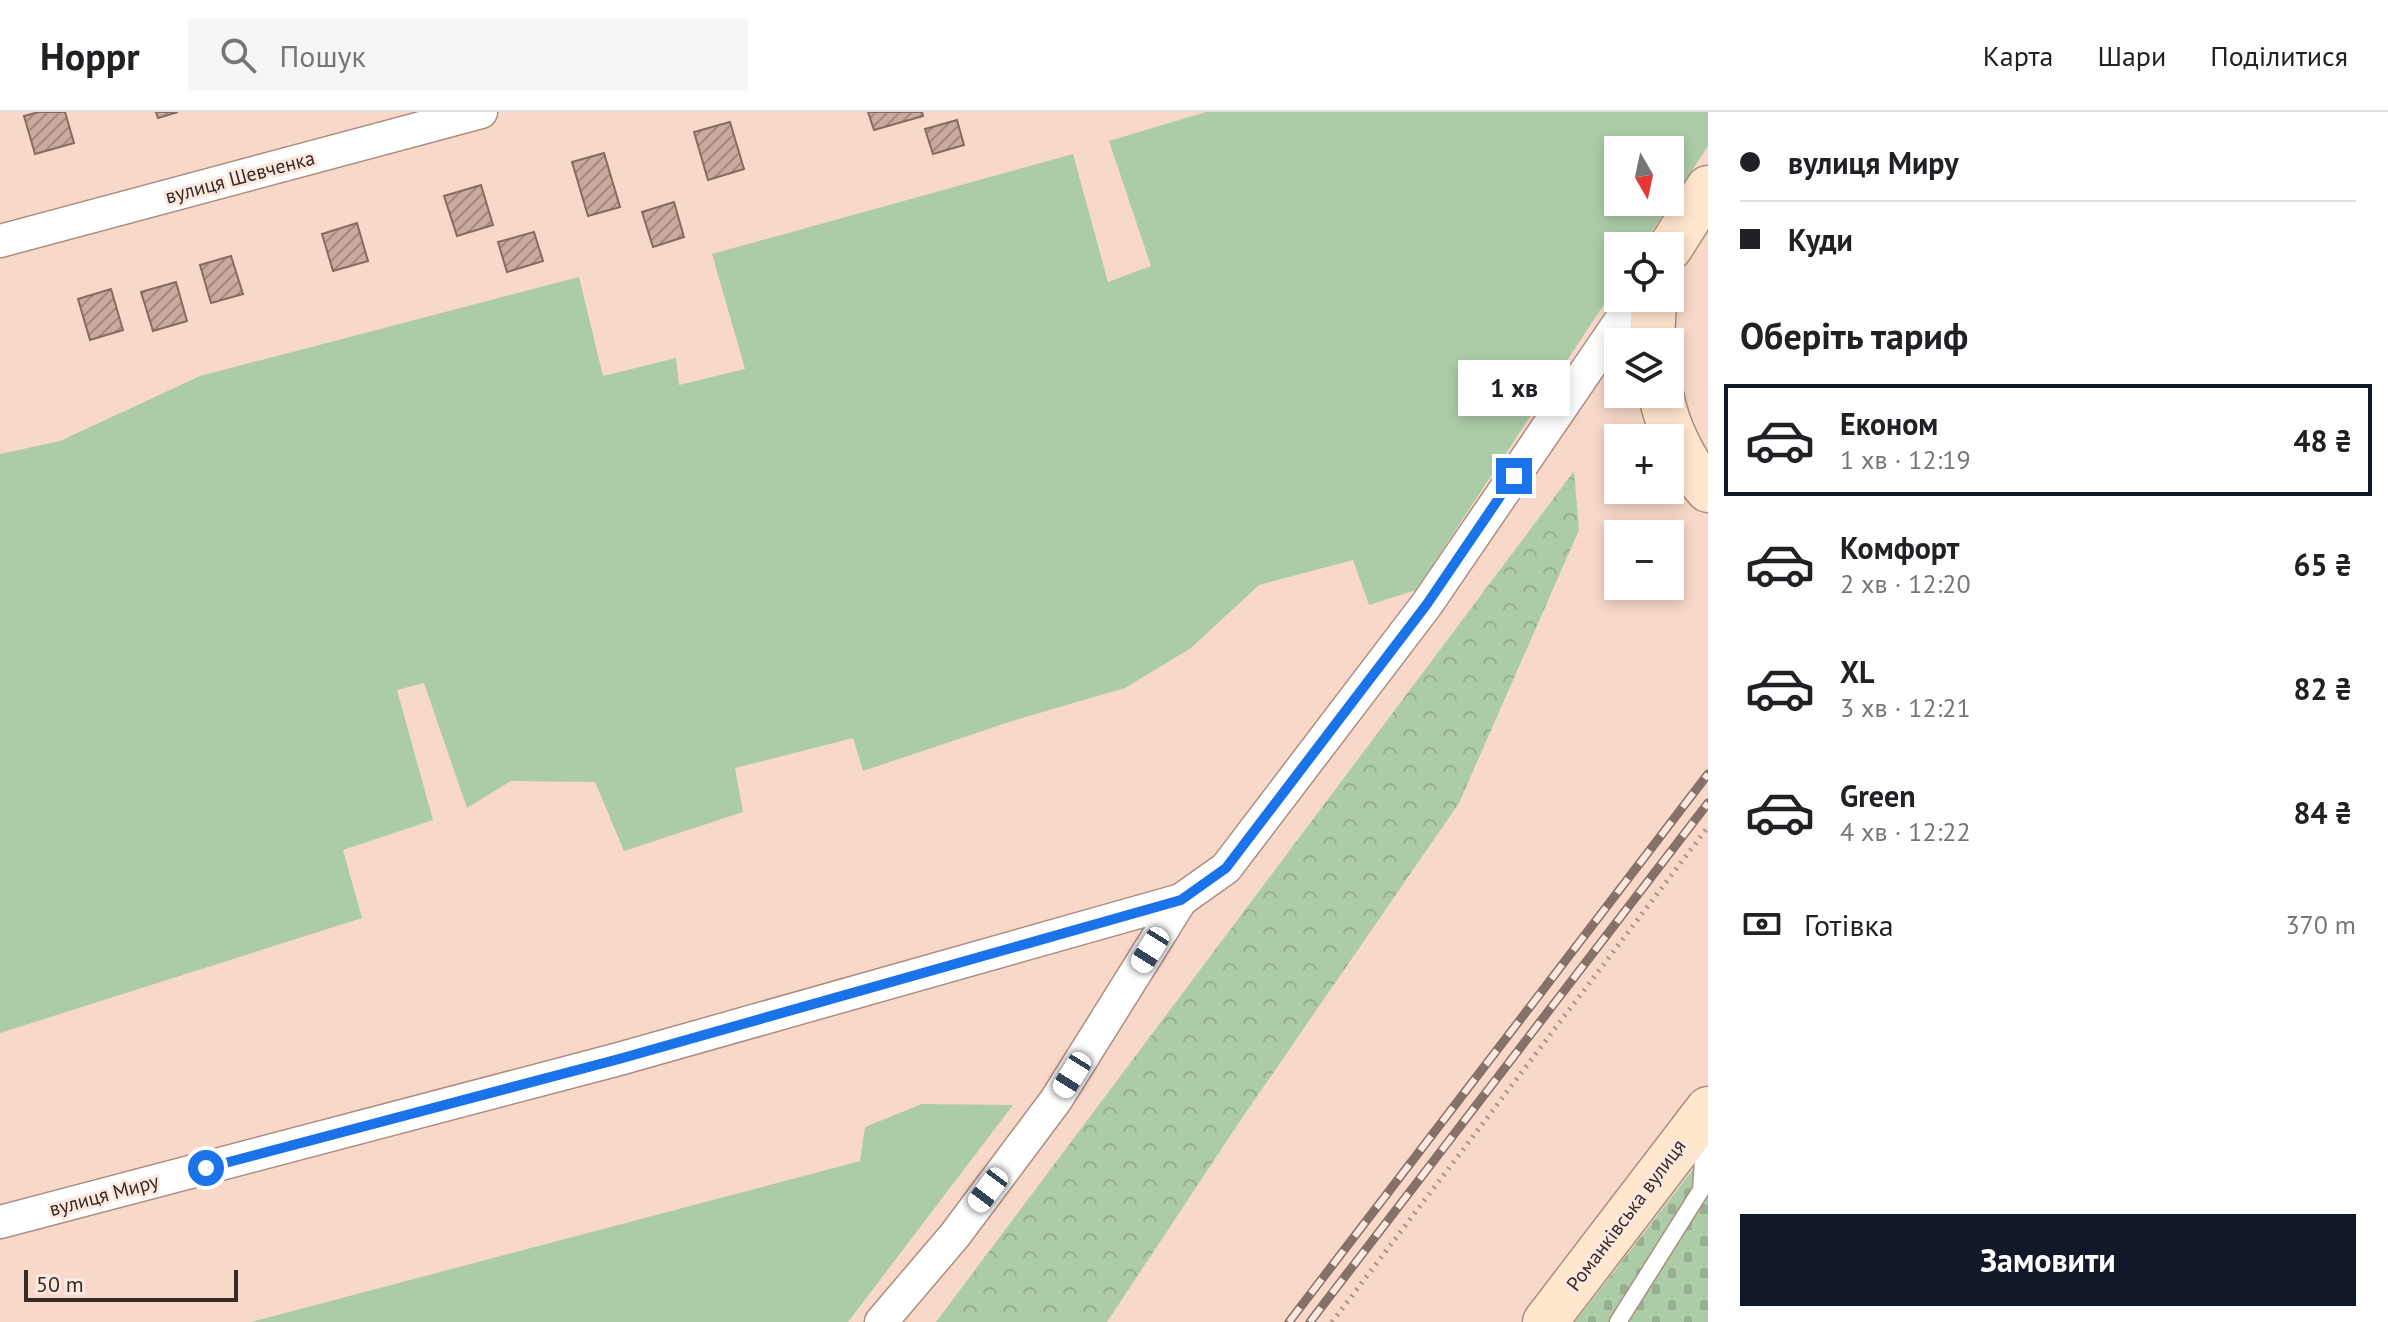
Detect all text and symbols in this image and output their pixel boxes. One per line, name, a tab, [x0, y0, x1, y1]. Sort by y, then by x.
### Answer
search box	[188, 19, 748, 91]
text: Hoppr	[40, 31, 140, 80]
icon: search	[216, 33, 260, 77]
text: Пошук	[280, 36, 366, 75]
text: Карта	[1983, 37, 2053, 74]
text: Шари	[2097, 37, 2166, 74]
text: Поділитися	[2210, 37, 2348, 74]
north arrow	[1604, 136, 1684, 216]
map controls	[1604, 136, 1684, 600]
text: вулиця Миру	[1788, 143, 1959, 182]
street label: вулиця Шевченка	[162, 145, 318, 209]
text: Куди	[1788, 220, 1853, 259]
button: locate	[1604, 232, 1684, 312]
text: Оберіть тариф	[1740, 312, 1968, 359]
button: layers	[1604, 328, 1684, 408]
callout: 1 хв	[1458, 360, 1570, 416]
text: 1 хв	[1490, 371, 1538, 404]
icon: car	[1744, 404, 1816, 476]
text: Економ	[1840, 404, 1938, 443]
text: 48 ₴	[2293, 421, 2352, 460]
button: +	[1604, 424, 1684, 504]
text: 1 хв · 12:19	[1840, 443, 1971, 476]
route end	[1496, 458, 1532, 494]
button: −	[1604, 520, 1684, 600]
icon: car	[1744, 528, 1816, 600]
text: Комфорт	[1840, 528, 1959, 567]
text: 65 ₴	[2293, 545, 2352, 584]
text: 2 хв · 12:20	[1840, 567, 1971, 600]
icon: car	[1744, 652, 1816, 724]
text: XL	[1840, 652, 1874, 691]
text: 82 ₴	[2293, 669, 2352, 708]
text: 3 хв · 12:21	[1840, 691, 1971, 724]
icon: car	[1744, 776, 1816, 848]
text: Green	[1840, 776, 1915, 815]
text: 84 ₴	[2293, 793, 2352, 832]
text: 4 хв · 12:22	[1840, 815, 1971, 848]
icon: cash	[1740, 902, 1784, 946]
text: Готівка	[1804, 905, 1894, 944]
text: 370 m	[2285, 908, 2356, 941]
car	[1127, 923, 1173, 977]
car	[1049, 1048, 1095, 1102]
street label: Романківська вулиця	[1560, 1134, 1692, 1296]
route start	[188, 1150, 224, 1186]
car	[964, 1164, 1012, 1216]
street label: вулиця Миру	[46, 1168, 162, 1222]
button: Замовити	[1740, 1214, 2356, 1306]
scale bar	[24, 1266, 238, 1302]
text: 50 m	[36, 1270, 84, 1298]

